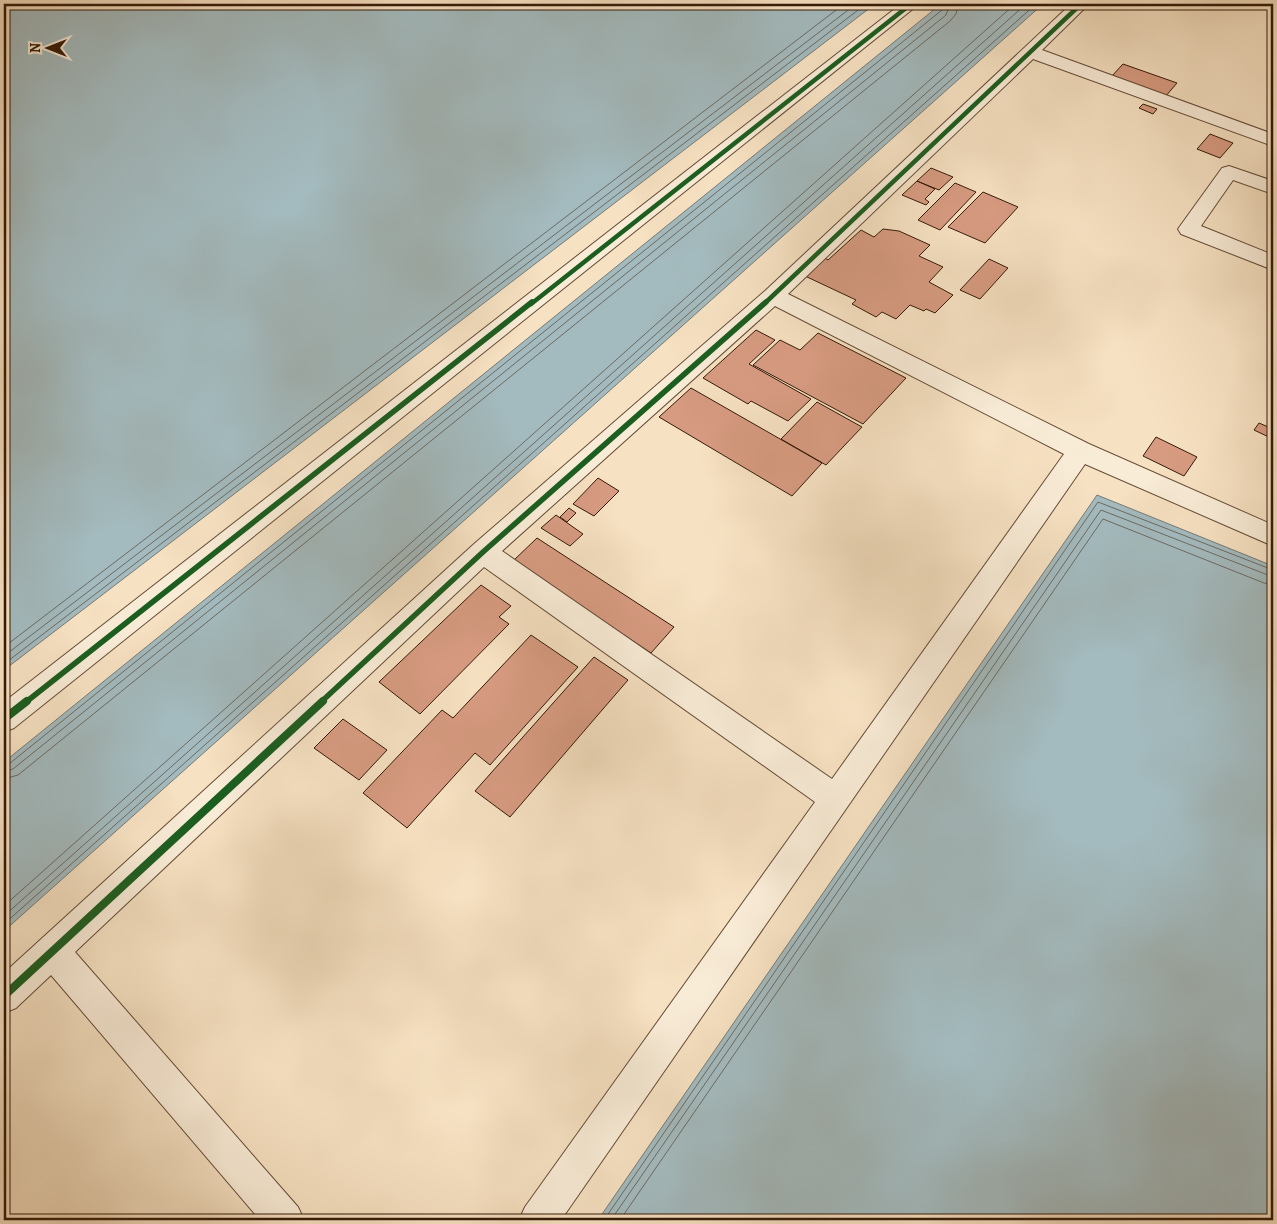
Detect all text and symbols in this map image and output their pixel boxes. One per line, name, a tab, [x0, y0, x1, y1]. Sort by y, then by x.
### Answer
north arrow	[22, 22, 72, 72]
text: N	[26, 43, 45, 53]

